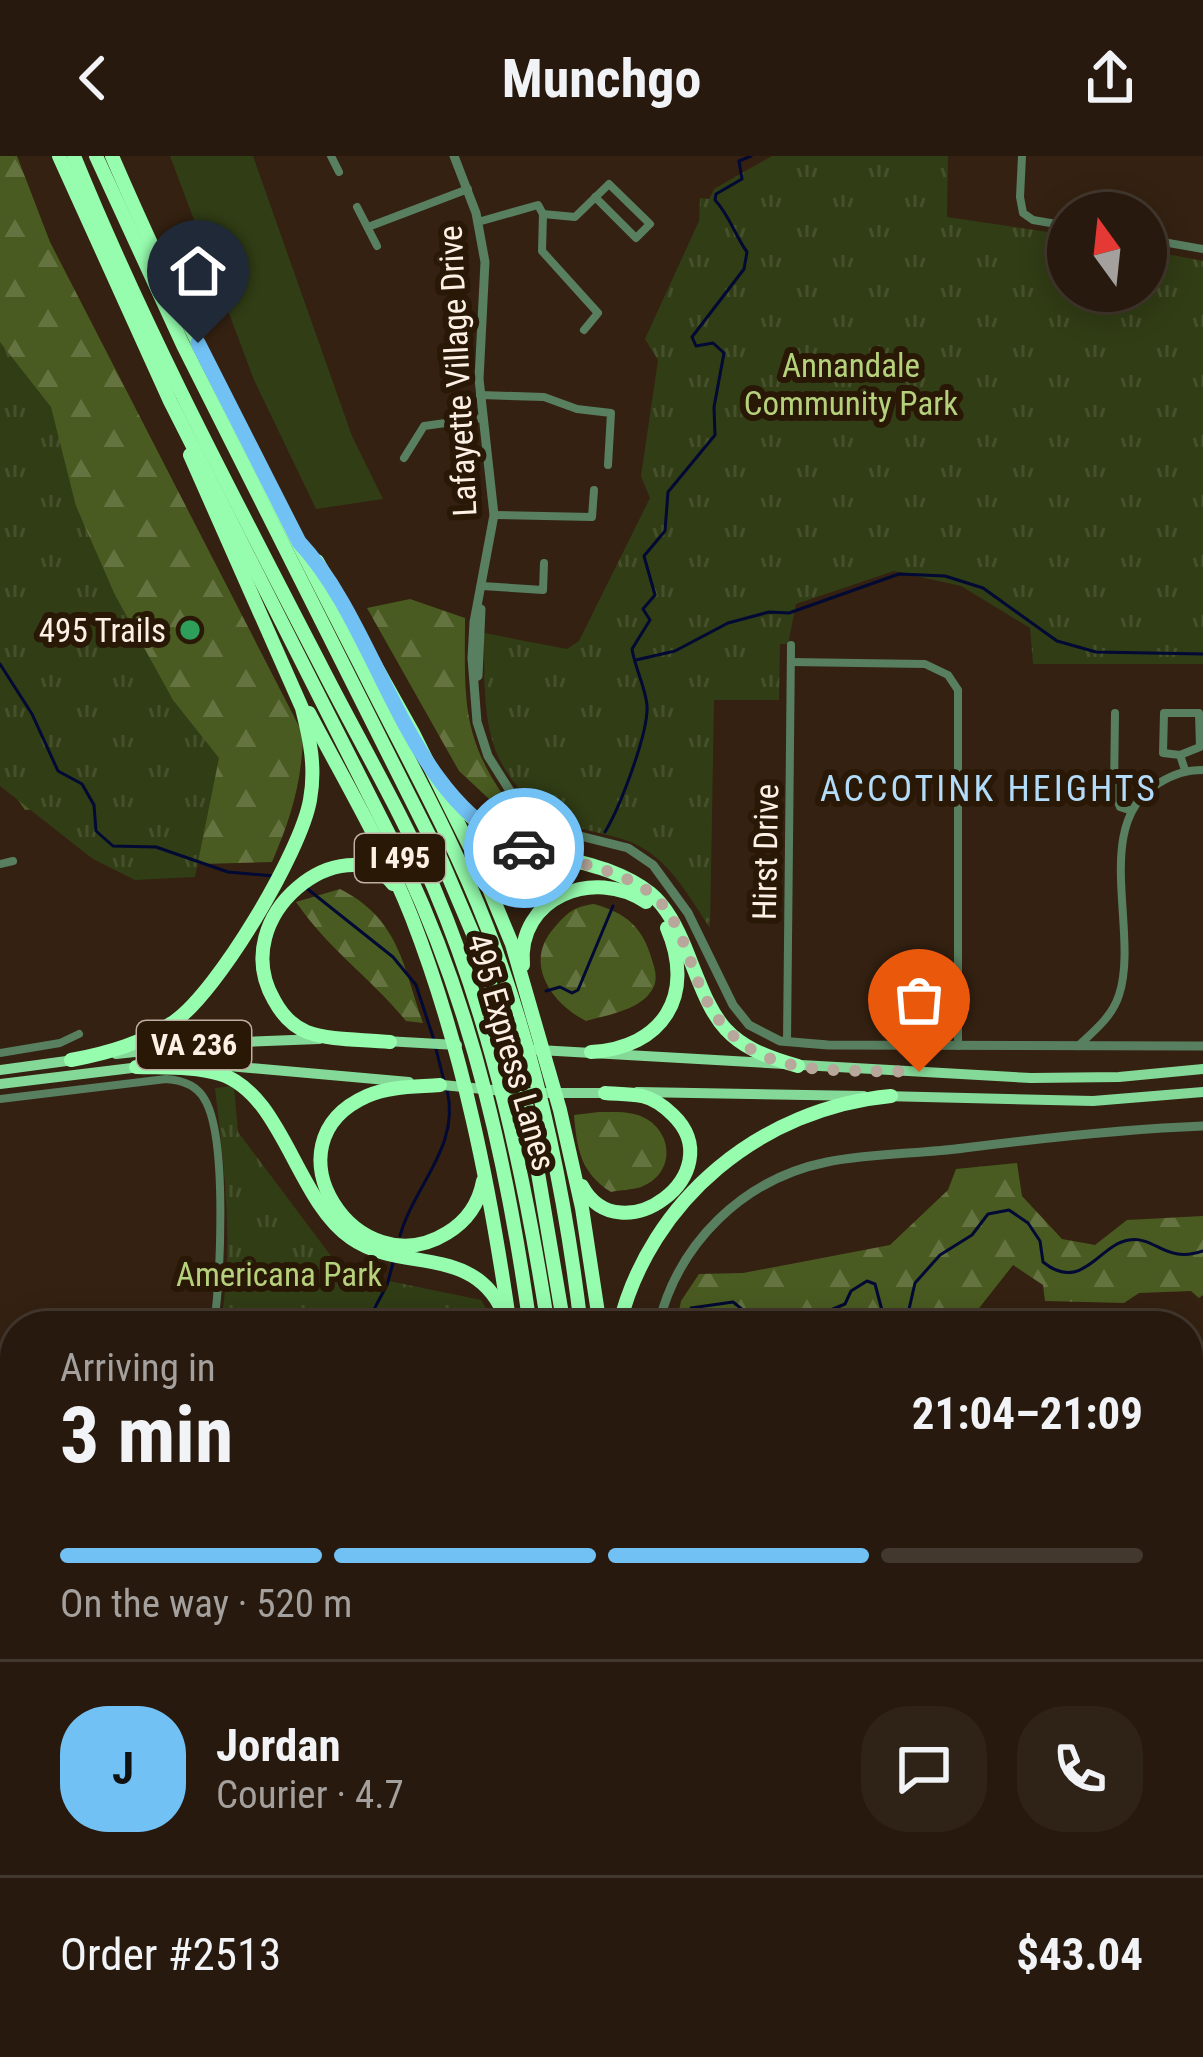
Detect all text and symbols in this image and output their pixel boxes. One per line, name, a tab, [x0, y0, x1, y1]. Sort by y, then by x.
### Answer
icon: back	[60, 45, 126, 111]
icon: share	[1077, 45, 1143, 111]
text: Munchgo	[502, 47, 701, 110]
north arrow	[1047, 192, 1167, 312]
map controls	[1047, 192, 1167, 312]
pin	[147, 220, 249, 343]
street label: Lafayette Village Drive	[430, 225, 485, 517]
icon: home	[165, 238, 231, 304]
park label: Annandale Community Park	[744, 346, 958, 423]
place label: 495 Trails	[39, 611, 166, 650]
marker: 495 Trails	[177, 617, 203, 643]
district label: ACCOTINK HEIGHTS	[820, 768, 1158, 810]
street label: Hirst Drive	[745, 784, 786, 921]
courier	[464, 788, 584, 908]
icon: car	[491, 815, 557, 881]
road number: I 495	[355, 834, 445, 882]
street label: 495 Express Lanes	[459, 929, 564, 1175]
pin	[868, 949, 970, 1072]
icon: bag	[886, 967, 952, 1033]
road number: VA 236	[137, 1021, 251, 1069]
park label: Americana Park	[176, 1255, 382, 1294]
text: Arriving in	[60, 1345, 216, 1391]
text: 21:04–21:09	[912, 1387, 1143, 1440]
text: 3 min	[60, 1390, 233, 1481]
text: On the way · 520 m	[60, 1581, 352, 1627]
button: chat	[861, 1706, 987, 1832]
button: phone	[1017, 1706, 1143, 1832]
text: Jordan	[216, 1719, 341, 1772]
text: J	[112, 1742, 134, 1795]
text: Courier · 4.7	[216, 1772, 404, 1818]
text: Order #2513	[60, 1928, 281, 1981]
text: $43.04	[1016, 1928, 1143, 1981]

